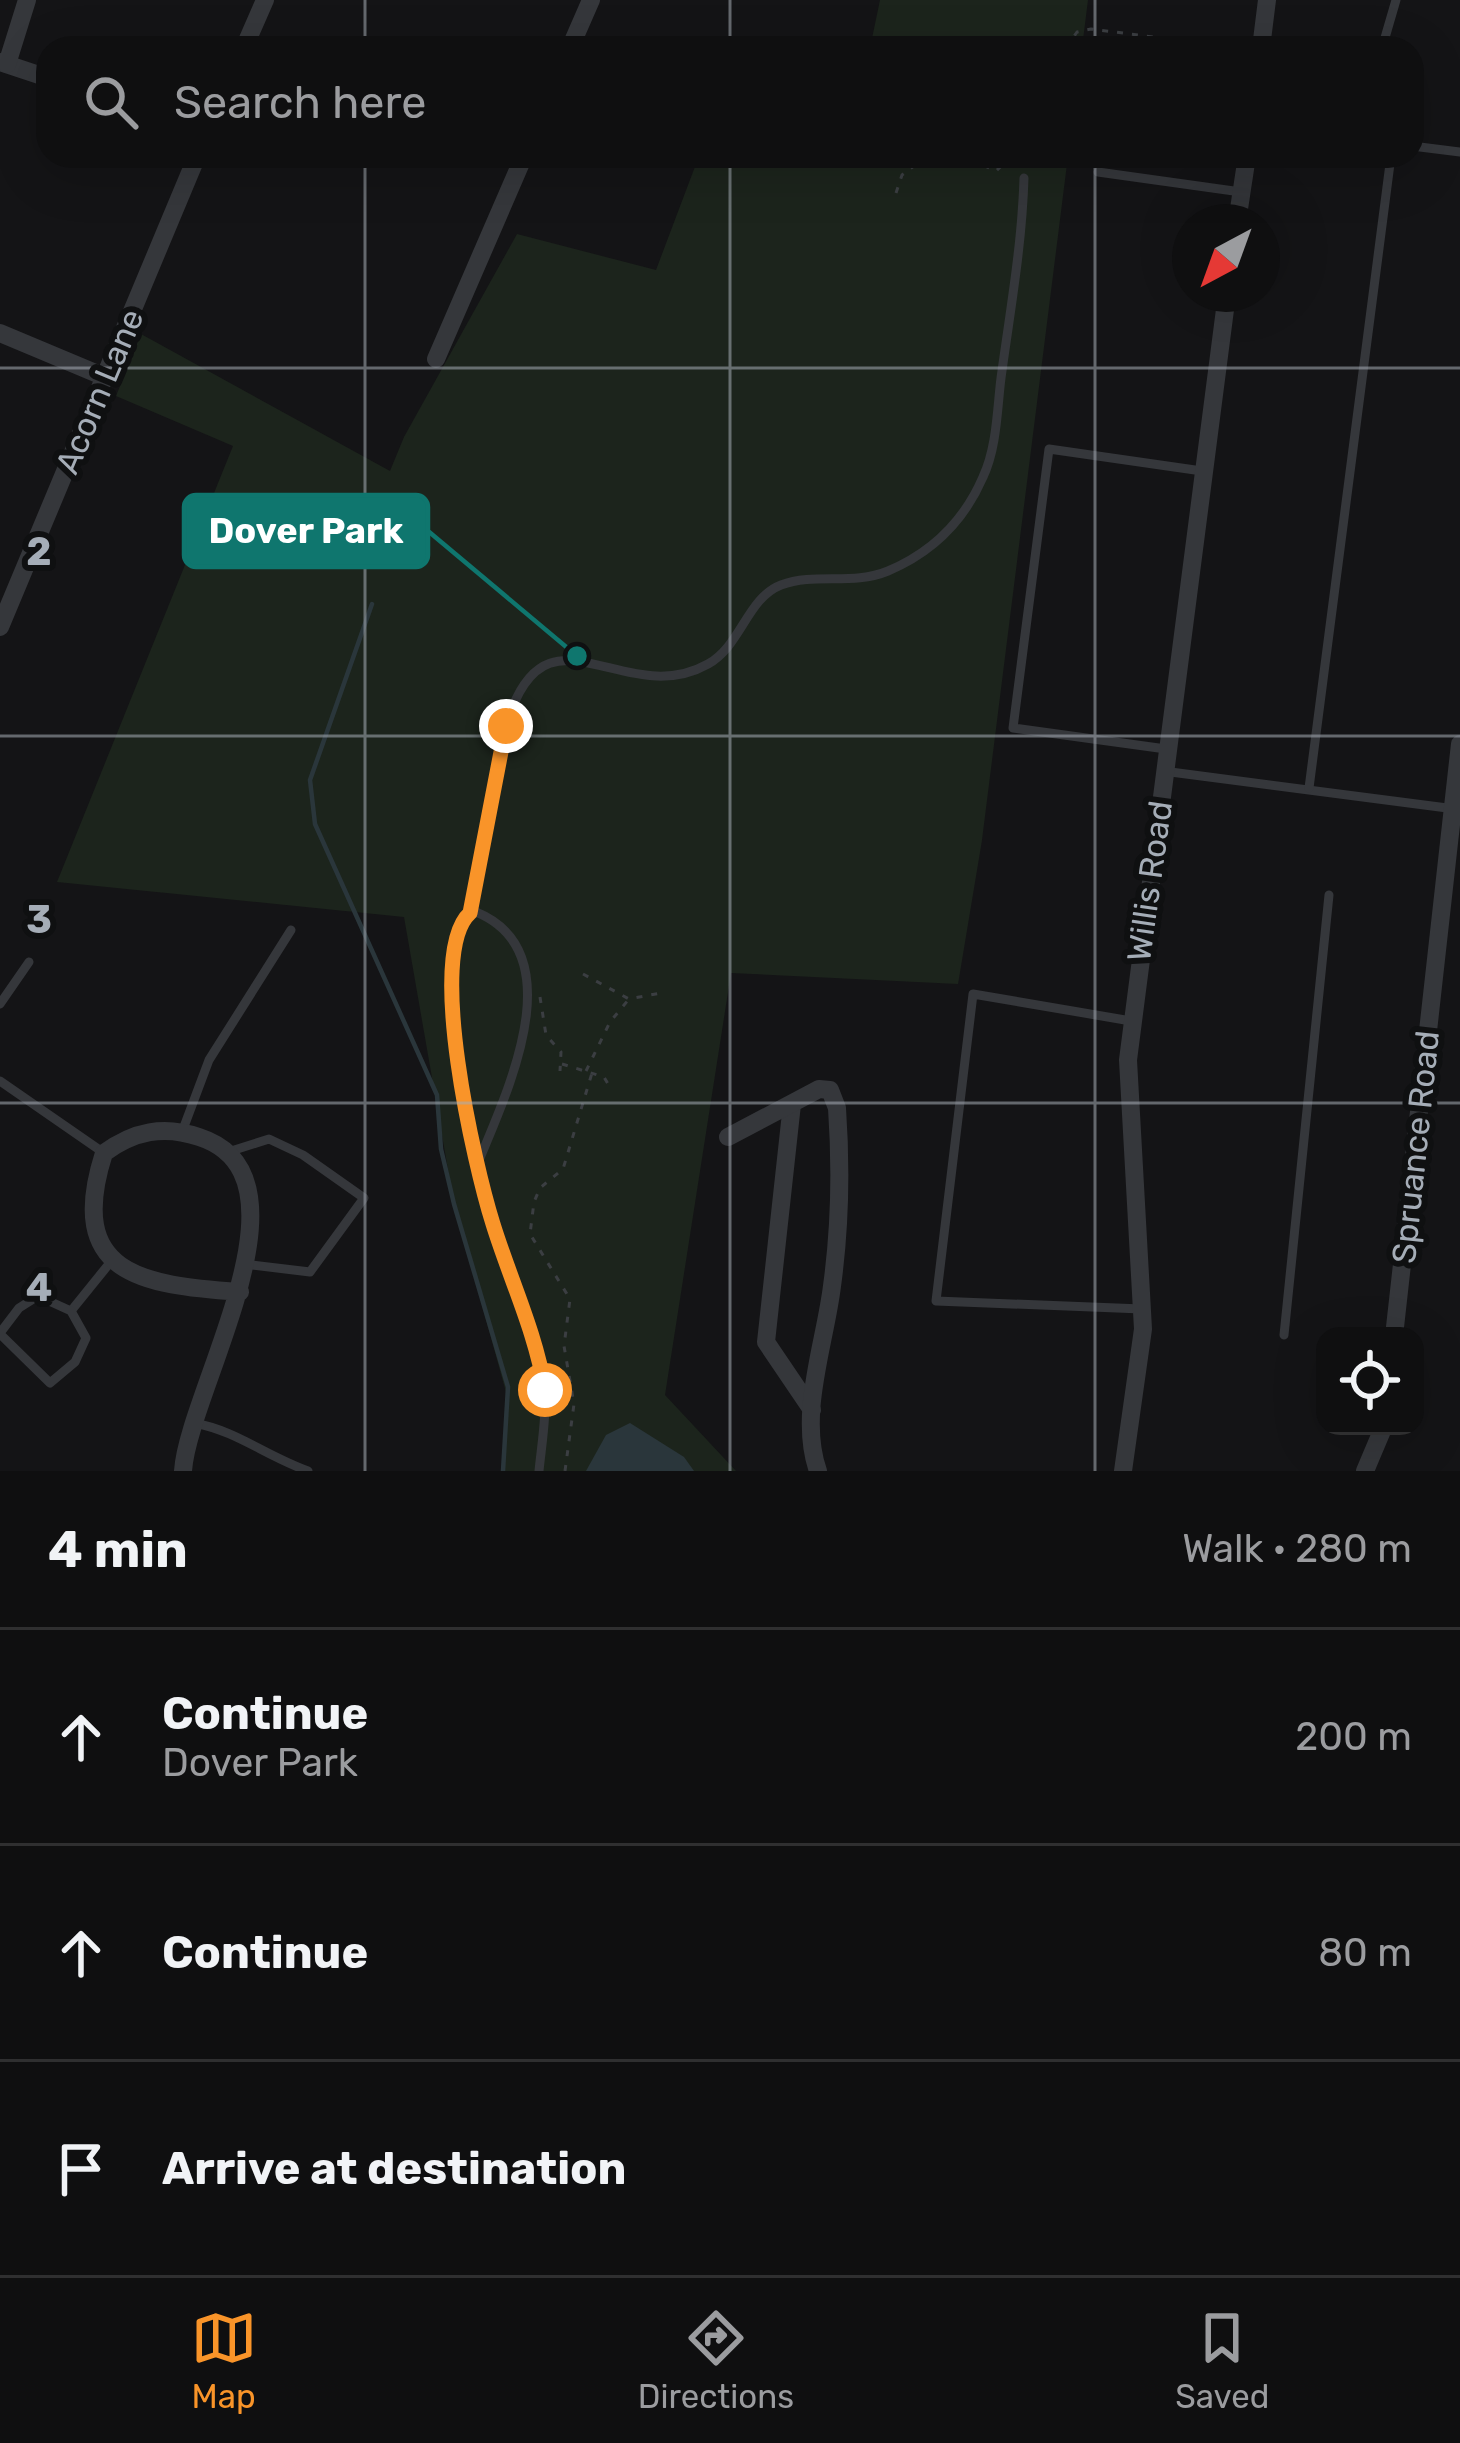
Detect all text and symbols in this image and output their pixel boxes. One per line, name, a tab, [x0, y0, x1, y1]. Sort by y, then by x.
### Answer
search box	[36, 36, 1424, 168]
icon: search	[78, 69, 144, 135]
text: Search here	[174, 76, 426, 129]
north arrow	[1172, 204, 1280, 312]
street label: Acorn Lane	[47, 303, 152, 479]
callout: Dover Park	[184, 495, 428, 567]
text: Dover Park	[208, 509, 404, 552]
text: 2	[26, 529, 52, 575]
route end	[479, 699, 533, 753]
street label: Willis Road	[1119, 798, 1180, 964]
text: 3	[26, 897, 52, 943]
street label: Spruance Road	[1384, 1029, 1447, 1265]
text: 4	[26, 1265, 52, 1311]
map controls	[1316, 1327, 1424, 1435]
button: locate	[1316, 1327, 1424, 1435]
route start	[518, 1363, 572, 1417]
text: 4 min	[48, 1519, 188, 1580]
text: Walk · 280 m	[1182, 1526, 1412, 1572]
text: Continue	[162, 1687, 368, 1740]
icon: ahead	[48, 1704, 114, 1770]
text: 200 m	[1295, 1714, 1412, 1760]
text: Dover Park	[162, 1740, 358, 1786]
icon: ahead	[48, 1920, 114, 1986]
text: Continue	[162, 1926, 368, 1979]
text: 80 m	[1318, 1930, 1412, 1976]
icon: arrive	[48, 2136, 114, 2202]
text: Arrive at destination	[162, 2142, 627, 2195]
tab: Map	[191, 2305, 257, 2416]
tab: Directions	[638, 2305, 794, 2416]
tab: Saved	[1175, 2305, 1269, 2416]

